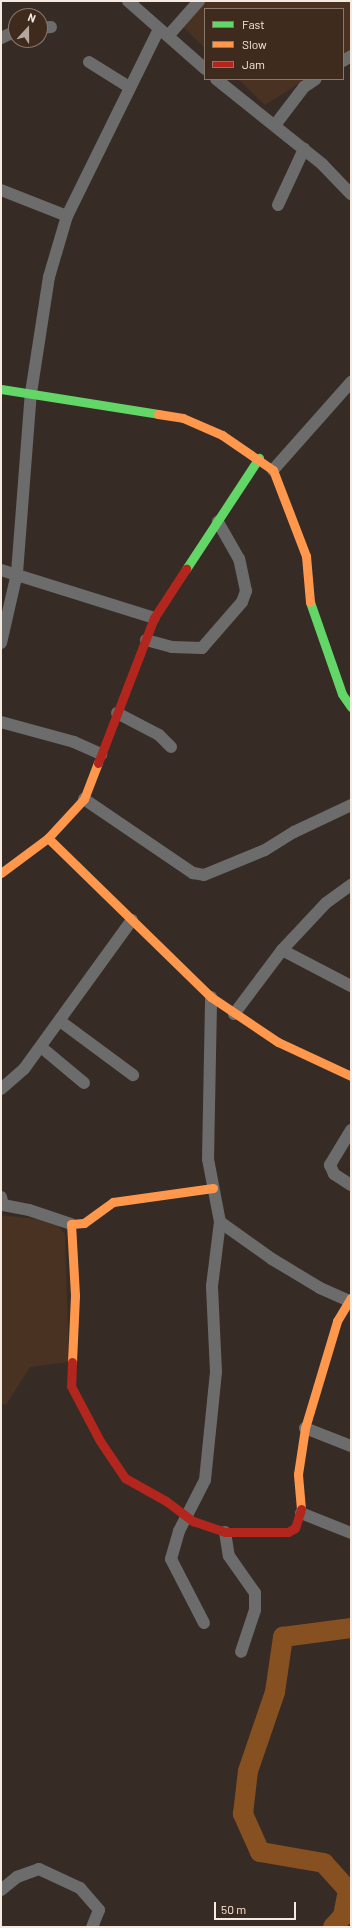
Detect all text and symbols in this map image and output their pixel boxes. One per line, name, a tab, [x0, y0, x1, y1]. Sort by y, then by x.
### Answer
north arrow	[8, 8, 48, 48]
legend	[204, 8, 344, 80]
text: N	[26, 10, 38, 25]
text: Fast	[242, 17, 265, 31]
text: Slow	[242, 37, 267, 51]
text: Jam	[242, 57, 265, 71]
scale bar	[216, 1894, 298, 1920]
text: 50 m	[221, 1902, 246, 1916]

